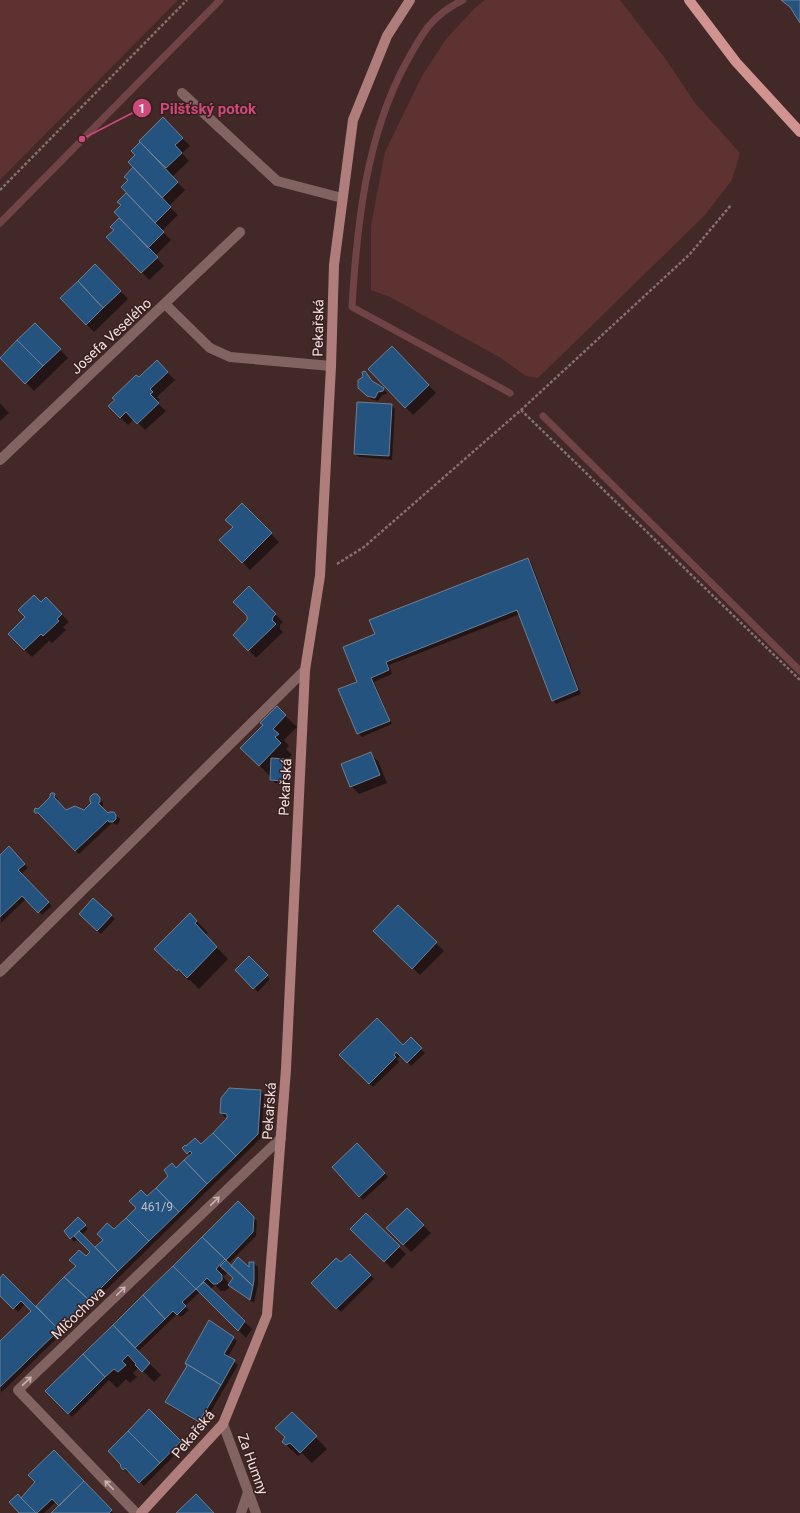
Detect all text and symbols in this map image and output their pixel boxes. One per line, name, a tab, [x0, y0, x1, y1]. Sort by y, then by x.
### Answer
callout: Pilšťský potok	[132, 95, 264, 122]
text: Pilšťský potok	[160, 100, 257, 118]
text: 1	[139, 102, 145, 116]
street label: Josefa Veselého	[68, 295, 154, 377]
street label: Pekařská	[309, 299, 327, 357]
street label: Pekařská	[276, 758, 294, 816]
street label: Pekařská	[259, 1082, 279, 1140]
one-way arrow	[210, 1197, 220, 1206]
house number: 461/9	[141, 1200, 173, 1214]
street label: Mlčochova	[48, 1284, 108, 1342]
one-way arrow	[116, 1287, 126, 1296]
one-way arrow	[22, 1377, 32, 1386]
street label: Pekařská	[168, 1407, 218, 1461]
street label: Za Humny	[235, 1431, 272, 1497]
one-way arrow	[105, 1480, 114, 1490]

